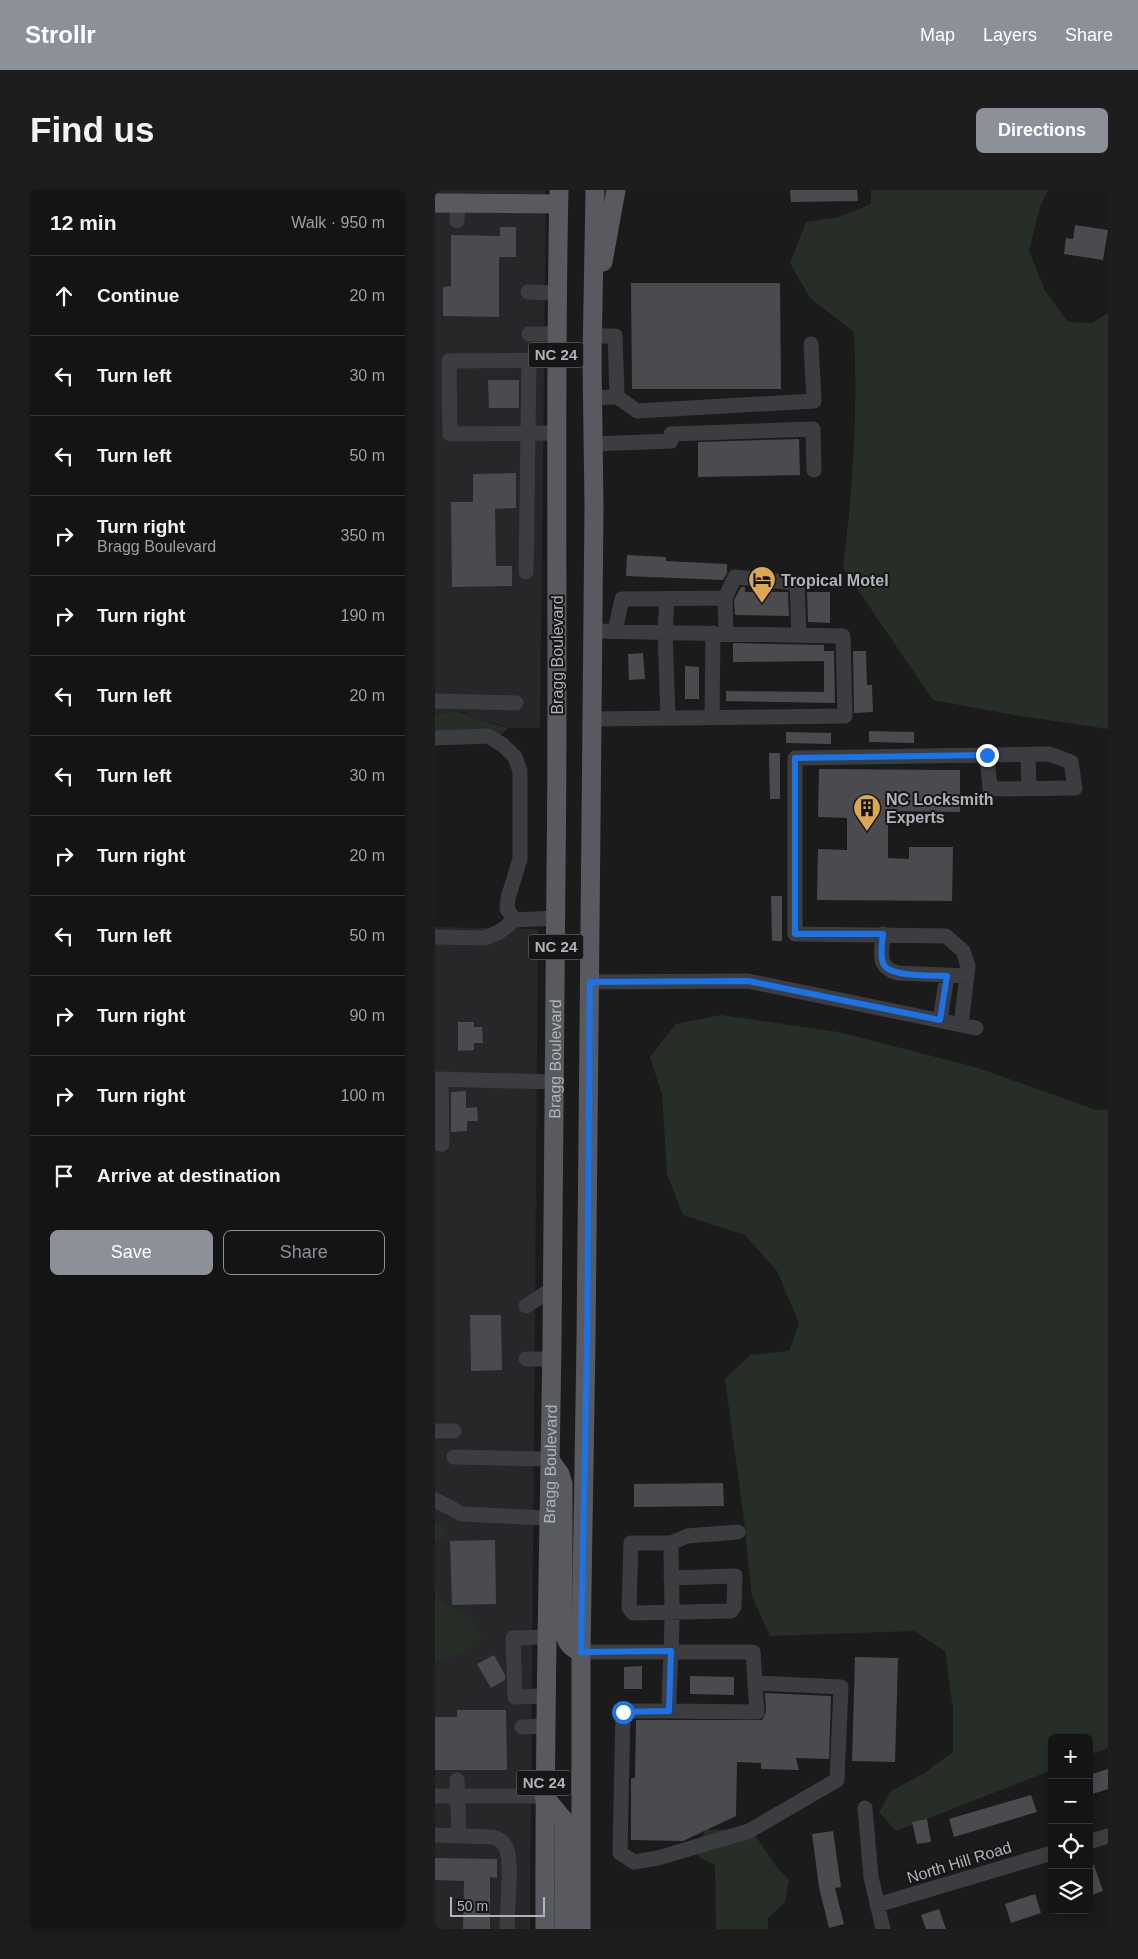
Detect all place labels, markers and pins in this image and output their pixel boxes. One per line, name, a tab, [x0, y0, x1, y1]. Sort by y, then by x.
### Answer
hotel icon: Tropical Motel	[747, 565, 777, 604]
place label: Tropical Motel	[781, 572, 889, 589]
place label: NC Locksmith Experts	[886, 791, 994, 826]
building icon: NC Locksmith Experts	[852, 793, 882, 832]

